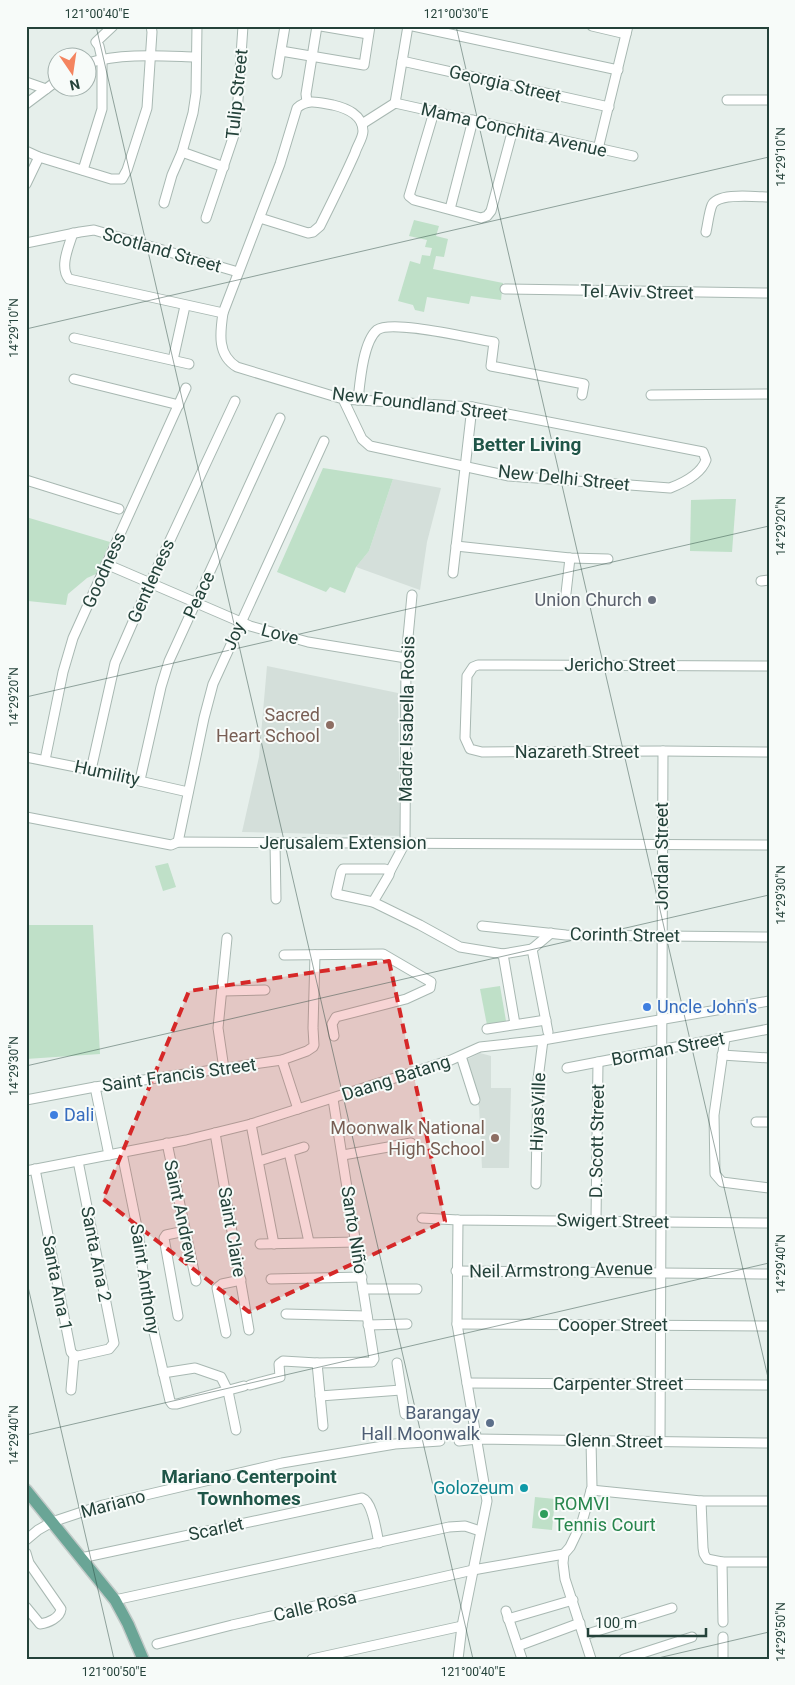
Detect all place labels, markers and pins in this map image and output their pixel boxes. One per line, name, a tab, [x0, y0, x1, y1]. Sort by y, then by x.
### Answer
place label: Union Church	[535, 589, 642, 610]
marker: Union Church	[646, 594, 658, 606]
place label: Sacred Heart School	[216, 704, 320, 746]
marker: Sacred Heart School	[324, 719, 336, 731]
place label: Uncle John's	[657, 996, 757, 1017]
marker: Uncle John's	[641, 1001, 653, 1013]
place label: Dali	[64, 1104, 94, 1125]
marker: Dali	[48, 1109, 60, 1121]
place label: Moonwalk National High School	[330, 1117, 485, 1159]
marker: Moonwalk National High School	[489, 1132, 501, 1144]
place label: Barangay Hall Moonwalk	[361, 1402, 481, 1444]
marker: Barangay Hall Moonwalk	[484, 1417, 496, 1429]
place label: Golozeum	[433, 1477, 514, 1498]
marker: Golozeum	[518, 1482, 530, 1494]
place label: ROMVI Tennis Court	[554, 1493, 656, 1535]
marker: ROMVI Tennis Court	[538, 1508, 550, 1520]

